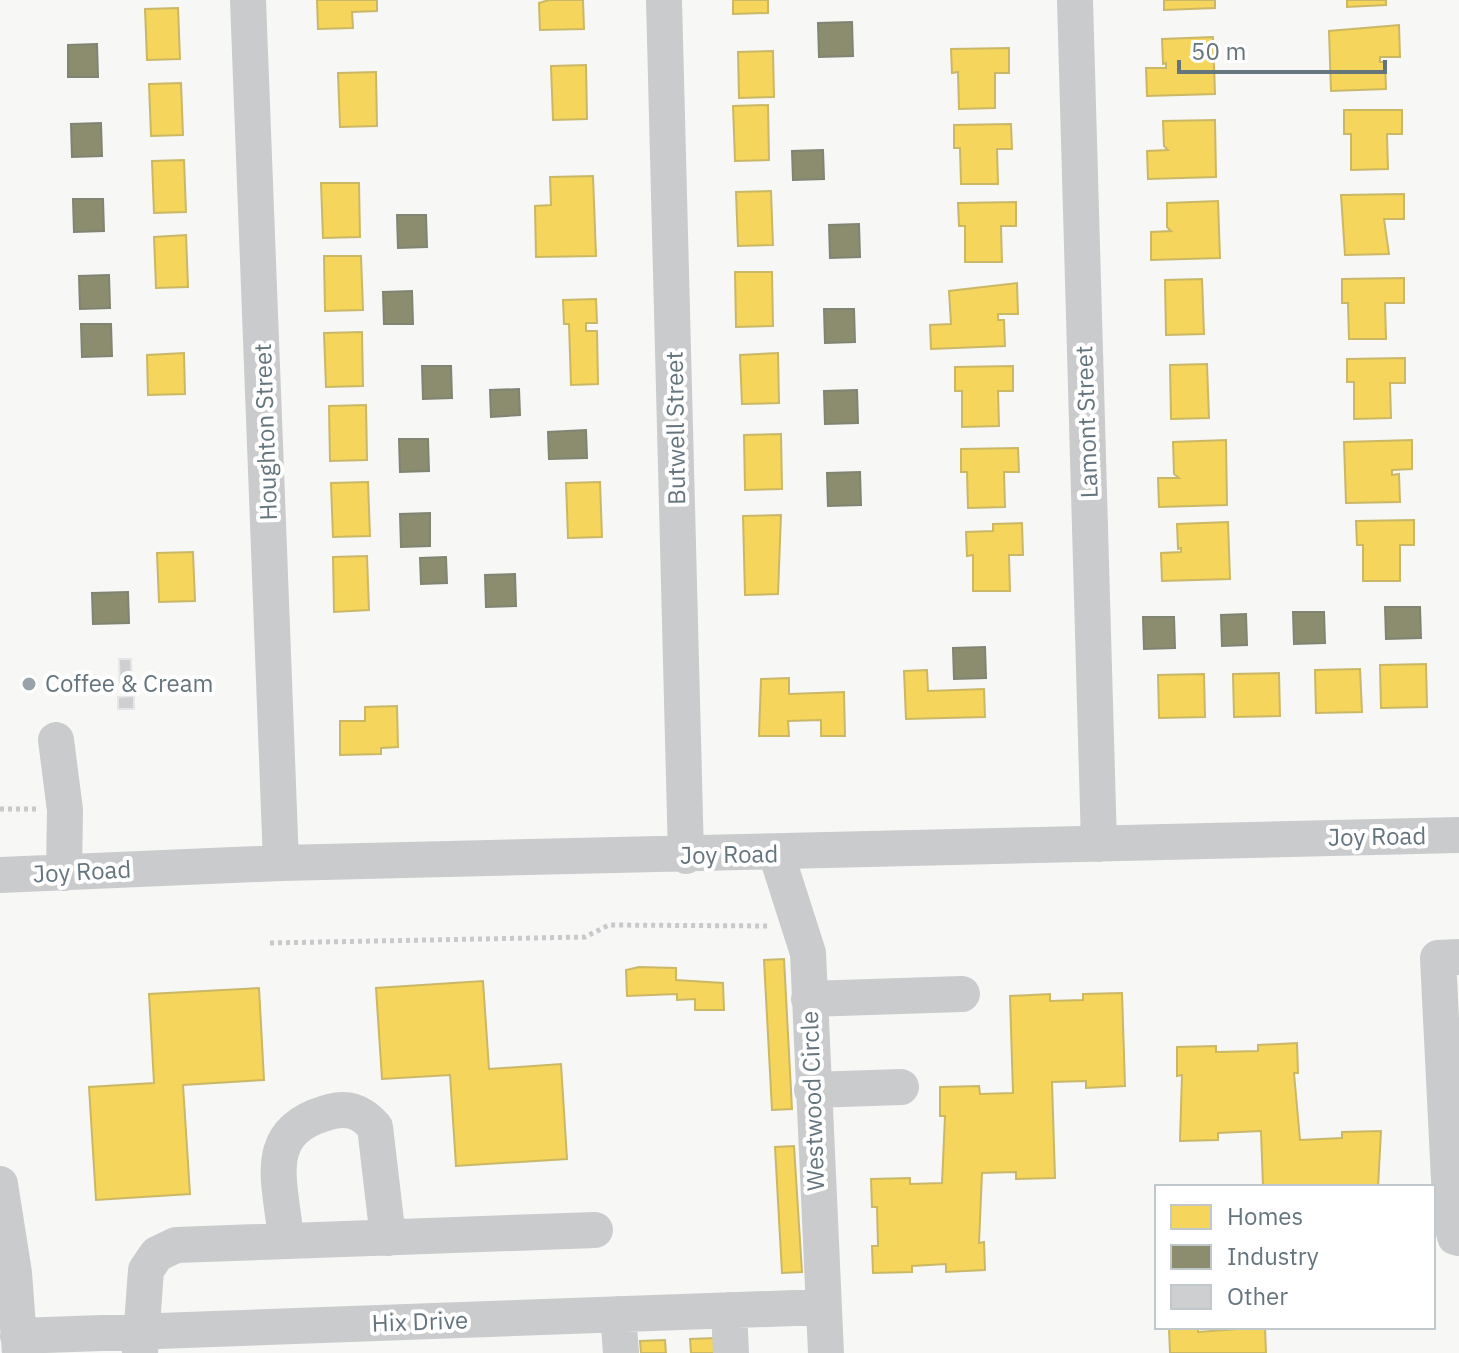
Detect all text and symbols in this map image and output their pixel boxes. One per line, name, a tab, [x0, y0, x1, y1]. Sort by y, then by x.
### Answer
scale bar	[1179, 24, 1385, 74]
text: 50 m	[1191, 35, 1246, 67]
street label: Houghton Street	[246, 343, 284, 521]
street label: Lamont Street	[1067, 345, 1105, 499]
street label: Butwell Street	[658, 351, 692, 505]
place label: Coffee & Cream	[45, 667, 214, 699]
marker: Coffee & Cream	[20, 675, 38, 693]
street label: Joy Road	[1328, 819, 1426, 853]
street label: Joy Road	[680, 837, 778, 871]
street label: Joy Road	[32, 852, 132, 890]
street label: Westwood Circle	[793, 1010, 831, 1192]
legend	[1155, 1185, 1435, 1329]
text: Homes	[1227, 1200, 1303, 1232]
text: Industry	[1227, 1240, 1319, 1272]
text: Other	[1227, 1280, 1288, 1312]
street label: Hix Drive	[371, 1303, 469, 1339]

